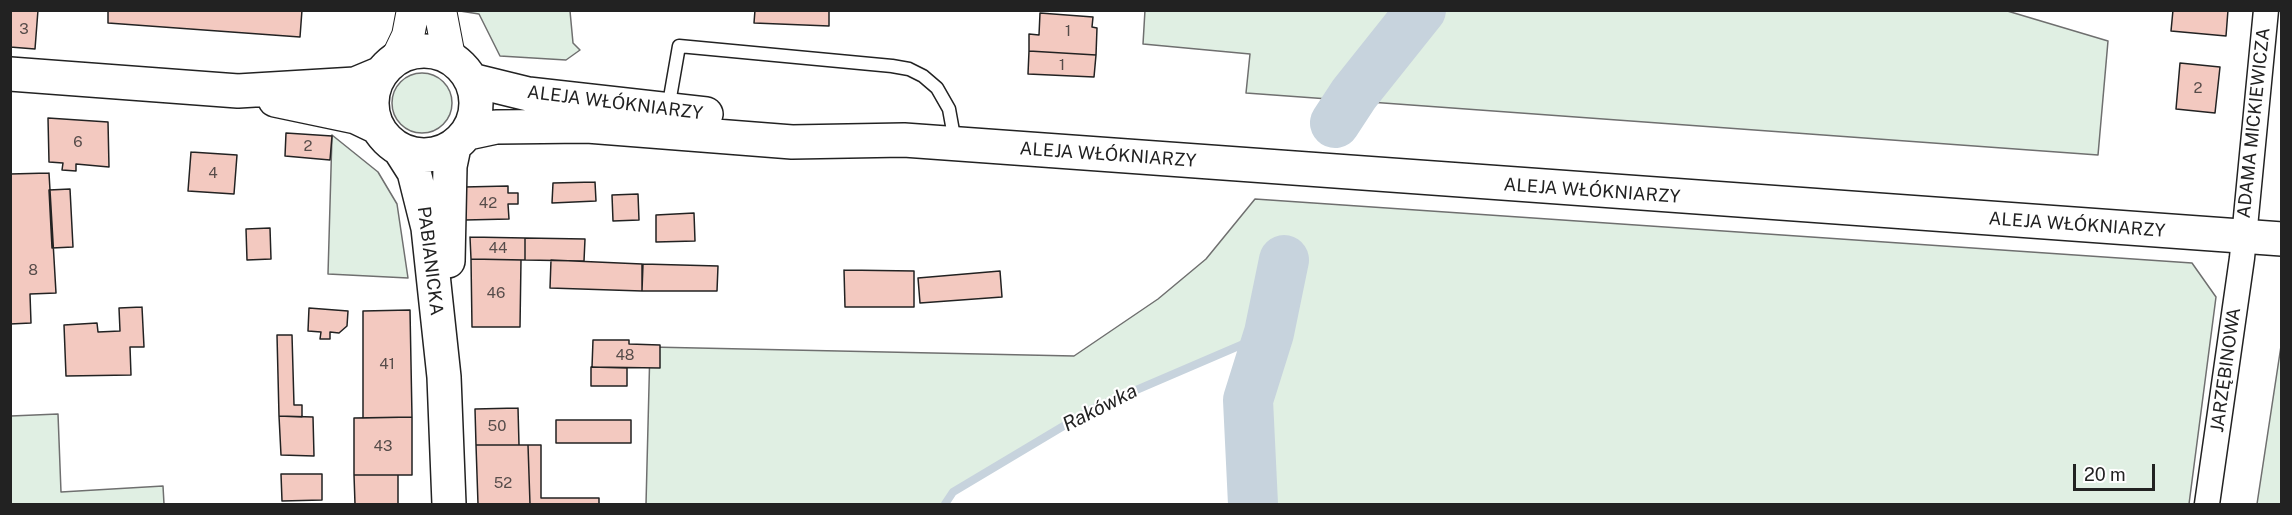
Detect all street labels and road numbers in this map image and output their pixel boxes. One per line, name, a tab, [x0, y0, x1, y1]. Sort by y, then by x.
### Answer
street label: ADAMA MICKIEWICZA	[2233, 27, 2275, 219]
street label: ALEJA WŁÓKNIARZY	[526, 81, 704, 125]
street label: ALEJA WŁÓKNIARZY	[1019, 138, 1197, 172]
street label: ALEJA WŁÓKNIARZY	[1503, 174, 1681, 208]
street label: PABIANICKA	[413, 205, 447, 317]
street label: ALEJA WŁÓKNIARZY	[1988, 208, 2166, 242]
street label: JARZĘBINOWA	[2207, 306, 2245, 434]

